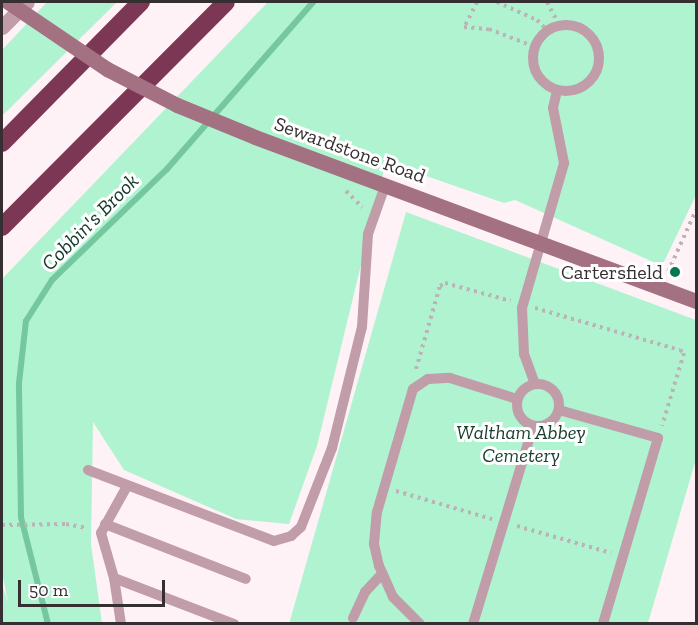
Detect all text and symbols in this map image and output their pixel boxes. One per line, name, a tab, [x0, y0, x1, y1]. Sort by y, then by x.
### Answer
street label: Sewardstone Road	[271, 112, 429, 188]
water label: Cobbin's Brook	[36, 168, 144, 276]
place label: Cartersfield	[561, 260, 663, 284]
marker: Cartersfield	[668, 265, 682, 279]
park label: Waltham Abbey Cemetery	[456, 421, 586, 468]
scale bar	[21, 568, 168, 606]
text: 50 m	[29, 579, 68, 601]

